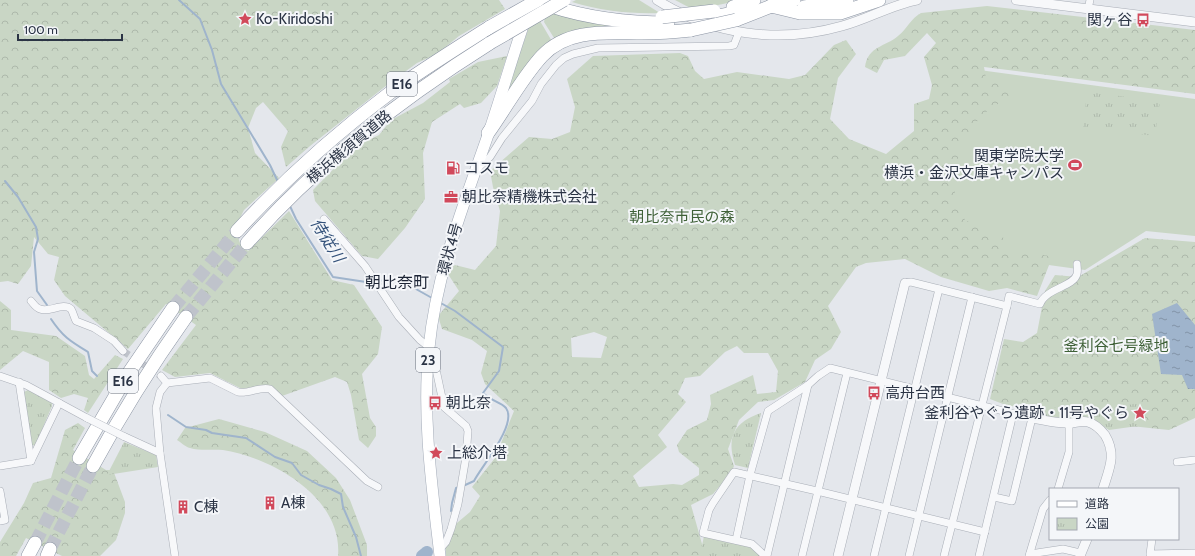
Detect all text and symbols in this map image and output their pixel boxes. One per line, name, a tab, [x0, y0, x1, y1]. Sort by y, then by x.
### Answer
place label: Ko-Kiridoshi	[256, 10, 333, 28]
place icon: Ko-Kiridoshi	[237, 11, 253, 27]
place label: 関ヶ谷	[1087, 11, 1132, 29]
bus stop icon: 関ヶ谷	[1135, 12, 1151, 28]
scale bar	[18, 16, 122, 42]
text: 100 m	[24, 22, 58, 37]
road number: E16	[387, 72, 417, 96]
street label: 横浜横須賀道路	[303, 106, 395, 188]
place label: 関東学院大学 横浜・金沢文庫キャンパス	[884, 147, 1064, 182]
sports icon: 関東学院大学 横浜・金沢文庫キャンパス	[1067, 157, 1083, 173]
place label: コスモ	[464, 159, 509, 177]
fuel station icon: コスモ	[445, 160, 461, 176]
place label: 朝比奈精機株式会社	[462, 188, 597, 206]
office icon: 朝比奈精機株式会社	[443, 189, 459, 205]
park label: 朝比奈市民の森	[629, 208, 735, 226]
water label: 侍従川	[307, 215, 349, 267]
street label: 環状4号	[434, 221, 466, 277]
district label: 朝比奈町	[365, 273, 429, 292]
park label: 釜利谷七号緑地	[1063, 337, 1169, 355]
road number: 23	[416, 348, 440, 372]
road number: E16	[108, 369, 138, 393]
place label: 高舟台西	[885, 384, 945, 402]
bus stop icon: 高舟台西	[866, 385, 882, 401]
place label: 朝比奈	[446, 394, 491, 412]
bus stop icon: 朝比奈	[427, 395, 443, 411]
place label: 釜利谷やぐら遺跡・11号やぐら	[924, 404, 1129, 422]
place icon: 釜利谷やぐら遺跡・11号やぐら	[1132, 405, 1148, 421]
place label: 上総介塔	[447, 444, 507, 462]
place icon: 上総介塔	[428, 445, 444, 461]
legend	[1049, 488, 1179, 540]
place label: A棟	[281, 494, 305, 512]
building icon: A棟	[262, 495, 278, 511]
text: 道路	[1085, 496, 1109, 511]
place label: C棟	[194, 498, 218, 516]
building icon: C棟	[175, 499, 191, 515]
text: 公園	[1085, 516, 1109, 531]

